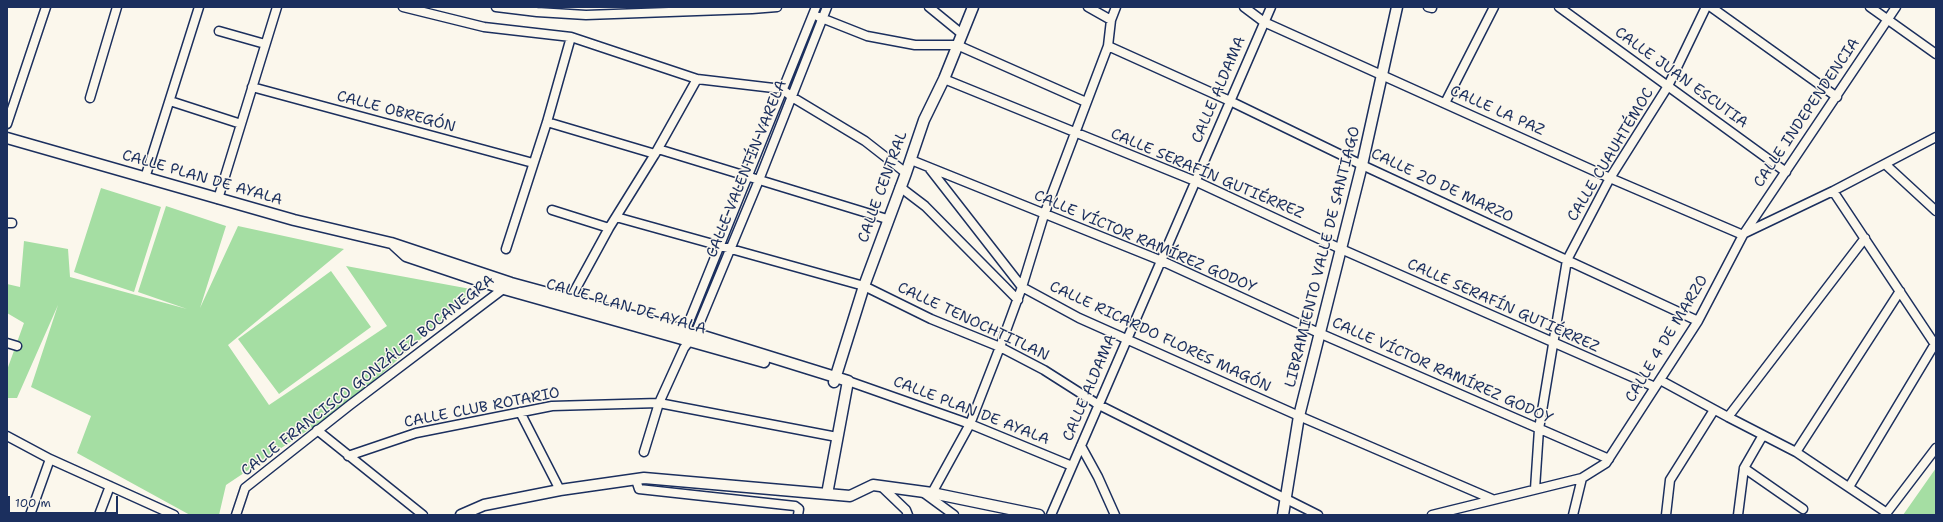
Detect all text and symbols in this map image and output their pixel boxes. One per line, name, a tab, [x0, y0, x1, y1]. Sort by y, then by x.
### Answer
street label: CALLE JUAN ESCUTIA	[1611, 24, 1751, 132]
street label: CALLE ALDAMA	[1188, 34, 1250, 146]
street label: CALLE INDEPENDENCIA	[1750, 35, 1864, 191]
street label: CALLE VALENTÍN VARELA	[703, 78, 791, 260]
street label: CALLE LA PAZ	[1447, 82, 1547, 140]
street label: CALLE CUAUHTÉMOC	[1564, 85, 1658, 225]
street label: CALLE OBREGÓN	[335, 87, 457, 137]
street label: CALLE SERAFÍN GUTIÉRREZ	[1108, 125, 1306, 223]
street label: LIBRAMIENTO VALLE DE SANTIAGO	[1282, 125, 1364, 389]
street label: CALLE CENTRAL	[855, 129, 911, 245]
street label: CALLE 20 DE MARZO	[1368, 145, 1516, 227]
street label: CALLE PLAN DE AYALA	[120, 146, 284, 210]
street label: CALLE VÍCTOR RAMÍREZ GODOY	[1031, 187, 1259, 297]
street label: CALLE SERAFÍN GUTIÉRREZ	[1404, 255, 1602, 357]
street label: CALLE FRANCISCO GONZÁLEZ BOCANEGRA	[238, 271, 498, 481]
street label: CALLE 4 DE MARZO	[1622, 272, 1712, 406]
street label: CALLE PLAN DE AYALA	[544, 275, 708, 339]
street label: CALLE RICARDO FLORES MAGÓN	[1046, 278, 1274, 396]
street label: CALLE TENOCHTITLAN	[894, 279, 1052, 365]
street label: CALLE VÍCTOR RAMÍREZ GODOY	[1329, 314, 1555, 428]
street label: CALLE ALDAMA	[1059, 332, 1121, 444]
street label: CALLE PLAN DE AYALA	[890, 373, 1052, 449]
street label: CALLE CLUB ROTARIO	[403, 384, 561, 432]
scale bar	[10, 488, 120, 514]
text: 100 m	[15, 495, 51, 511]

